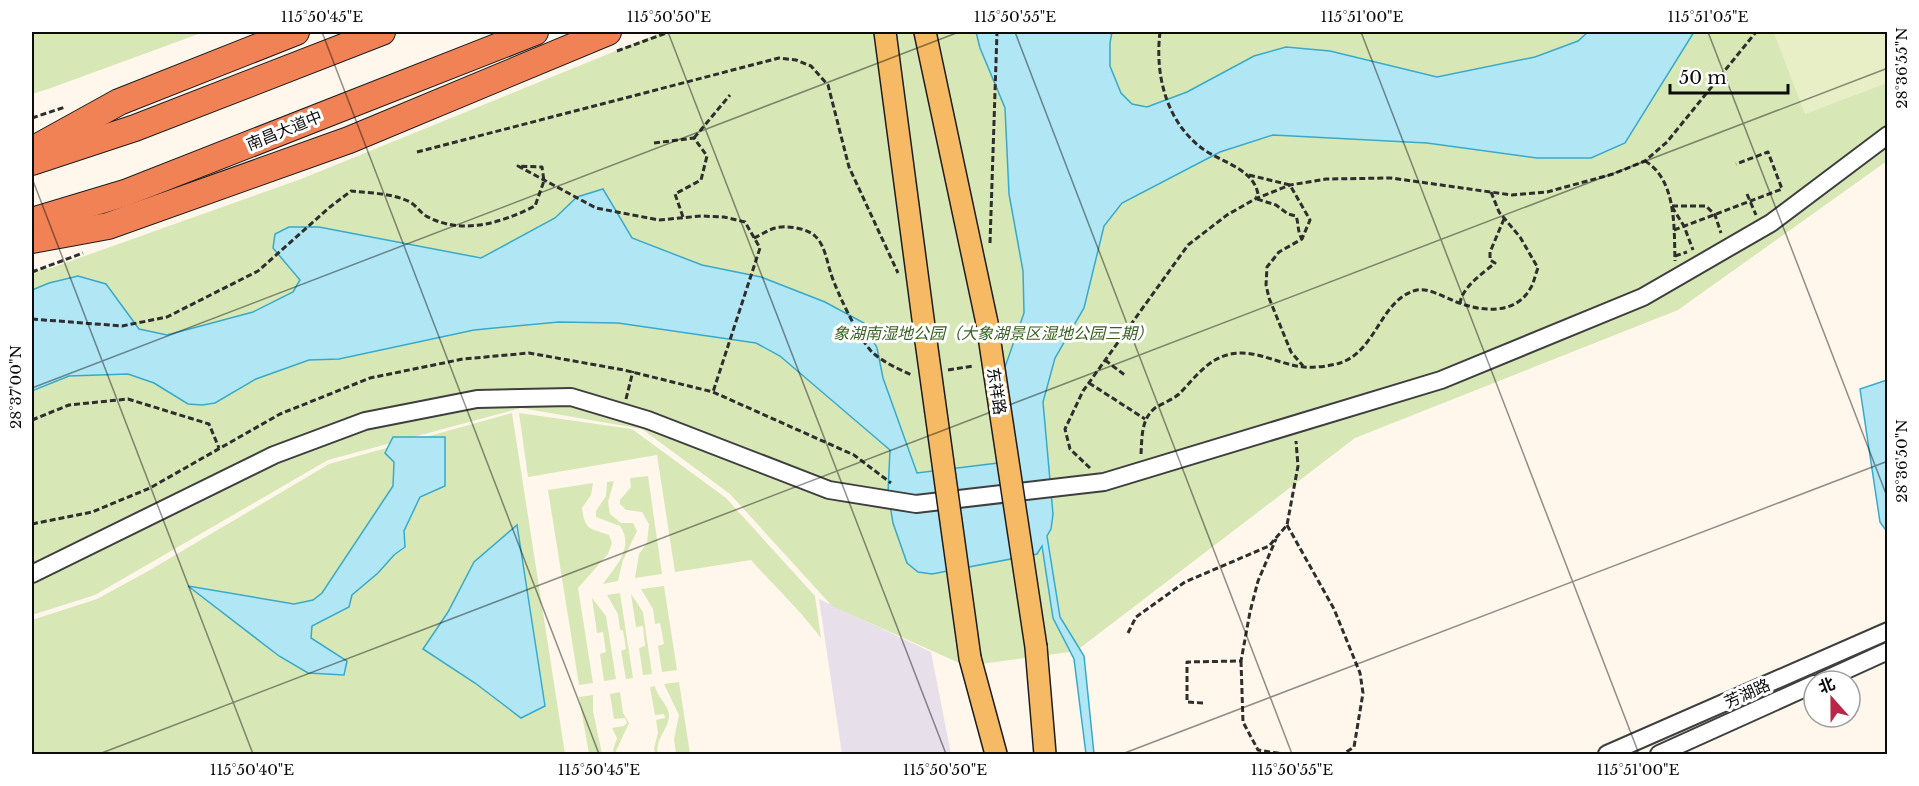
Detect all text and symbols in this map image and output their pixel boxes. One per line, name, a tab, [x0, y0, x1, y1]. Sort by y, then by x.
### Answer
text: 115°50'45"E	[281, 7, 363, 26]
text: 115°50'50"E	[627, 7, 711, 26]
text: 115°50'55"E	[974, 7, 1056, 26]
text: 115°51'00"E	[1320, 7, 1404, 26]
text: 115°51'05"E	[1668, 7, 1749, 26]
text: 28°36'55"N	[1892, 27, 1911, 109]
scale bar	[1670, 57, 1788, 95]
text: 50 m	[1679, 67, 1727, 89]
street label: 南昌大道中	[243, 106, 325, 154]
park label: 象湖南湿地公园（大象湖景区湿地公园三期）	[833, 323, 1153, 343]
text: 28°37'00"N	[6, 345, 25, 429]
street label: 东祥路	[983, 366, 1011, 416]
text: 28°36'50"N	[1892, 419, 1911, 503]
north arrow	[1802, 669, 1862, 729]
text: 北	[1816, 673, 1838, 697]
street label: 芳湖路	[1721, 674, 1773, 712]
text: 115°50'40"E	[210, 760, 294, 779]
text: 115°50'45"E	[558, 760, 640, 779]
text: 115°50'50"E	[903, 760, 987, 779]
text: 115°50'55"E	[1251, 760, 1333, 779]
text: 115°51'00"E	[1596, 760, 1680, 779]

